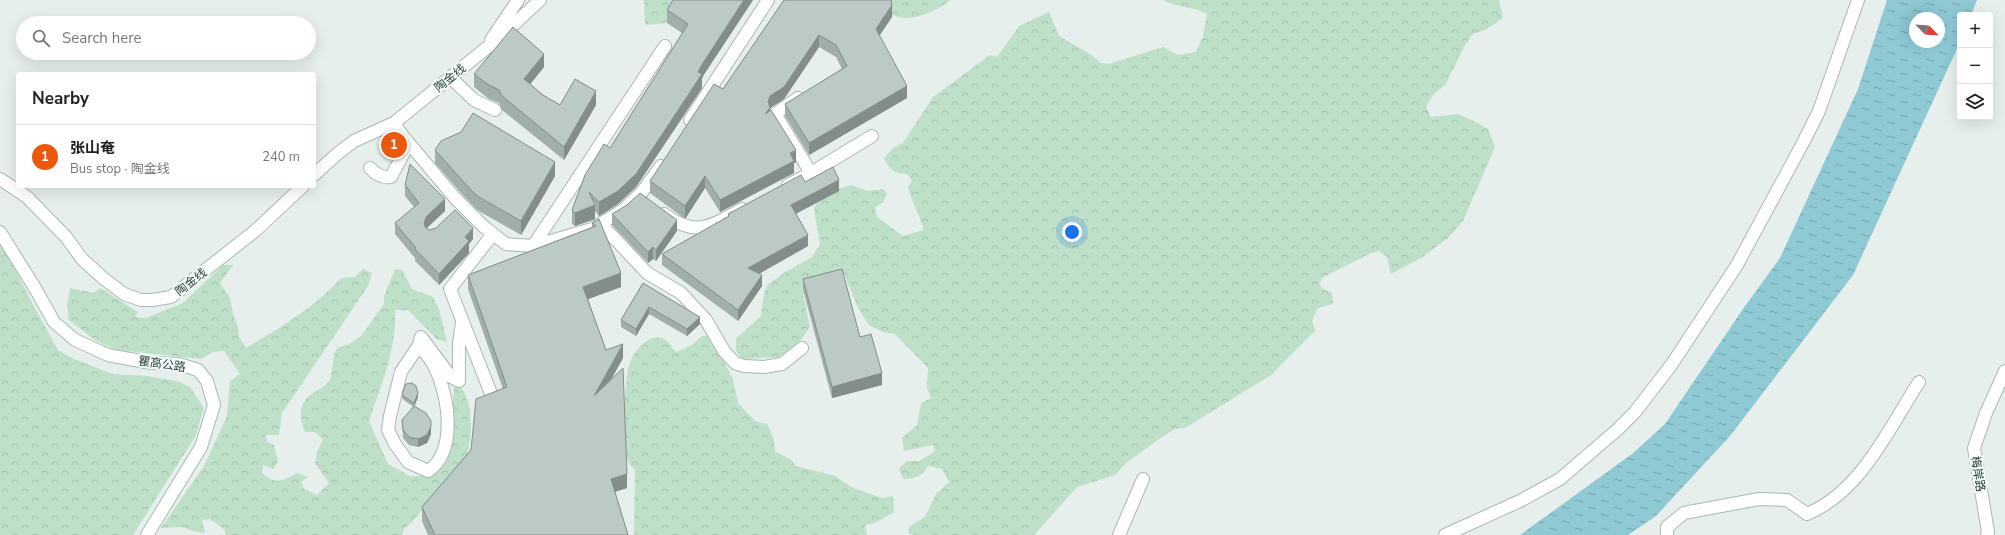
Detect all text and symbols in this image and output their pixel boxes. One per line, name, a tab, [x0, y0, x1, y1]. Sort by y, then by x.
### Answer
north arrow	[1909, 12, 1945, 48]
map controls	[1957, 12, 1993, 120]
button: +	[1957, 12, 1993, 48]
search box	[16, 16, 316, 60]
icon: search	[30, 27, 52, 49]
text: Search here	[62, 28, 142, 48]
button: −	[1957, 48, 1993, 84]
street label: 陶金线	[431, 60, 469, 96]
button: layers	[1957, 84, 1993, 120]
text: Nearby	[32, 87, 89, 110]
pin: 1	[381, 130, 407, 160]
text: 张山奄	[70, 138, 115, 158]
text: 1	[41, 148, 49, 166]
text: 240 m	[262, 148, 300, 166]
text: Bus stop · 陶金线	[70, 160, 170, 178]
your location	[1062, 222, 1082, 242]
street label: 陶金线	[172, 265, 210, 299]
street label: 瞿高公路	[137, 353, 187, 375]
street label: 梅岸路	[1967, 455, 1989, 493]

